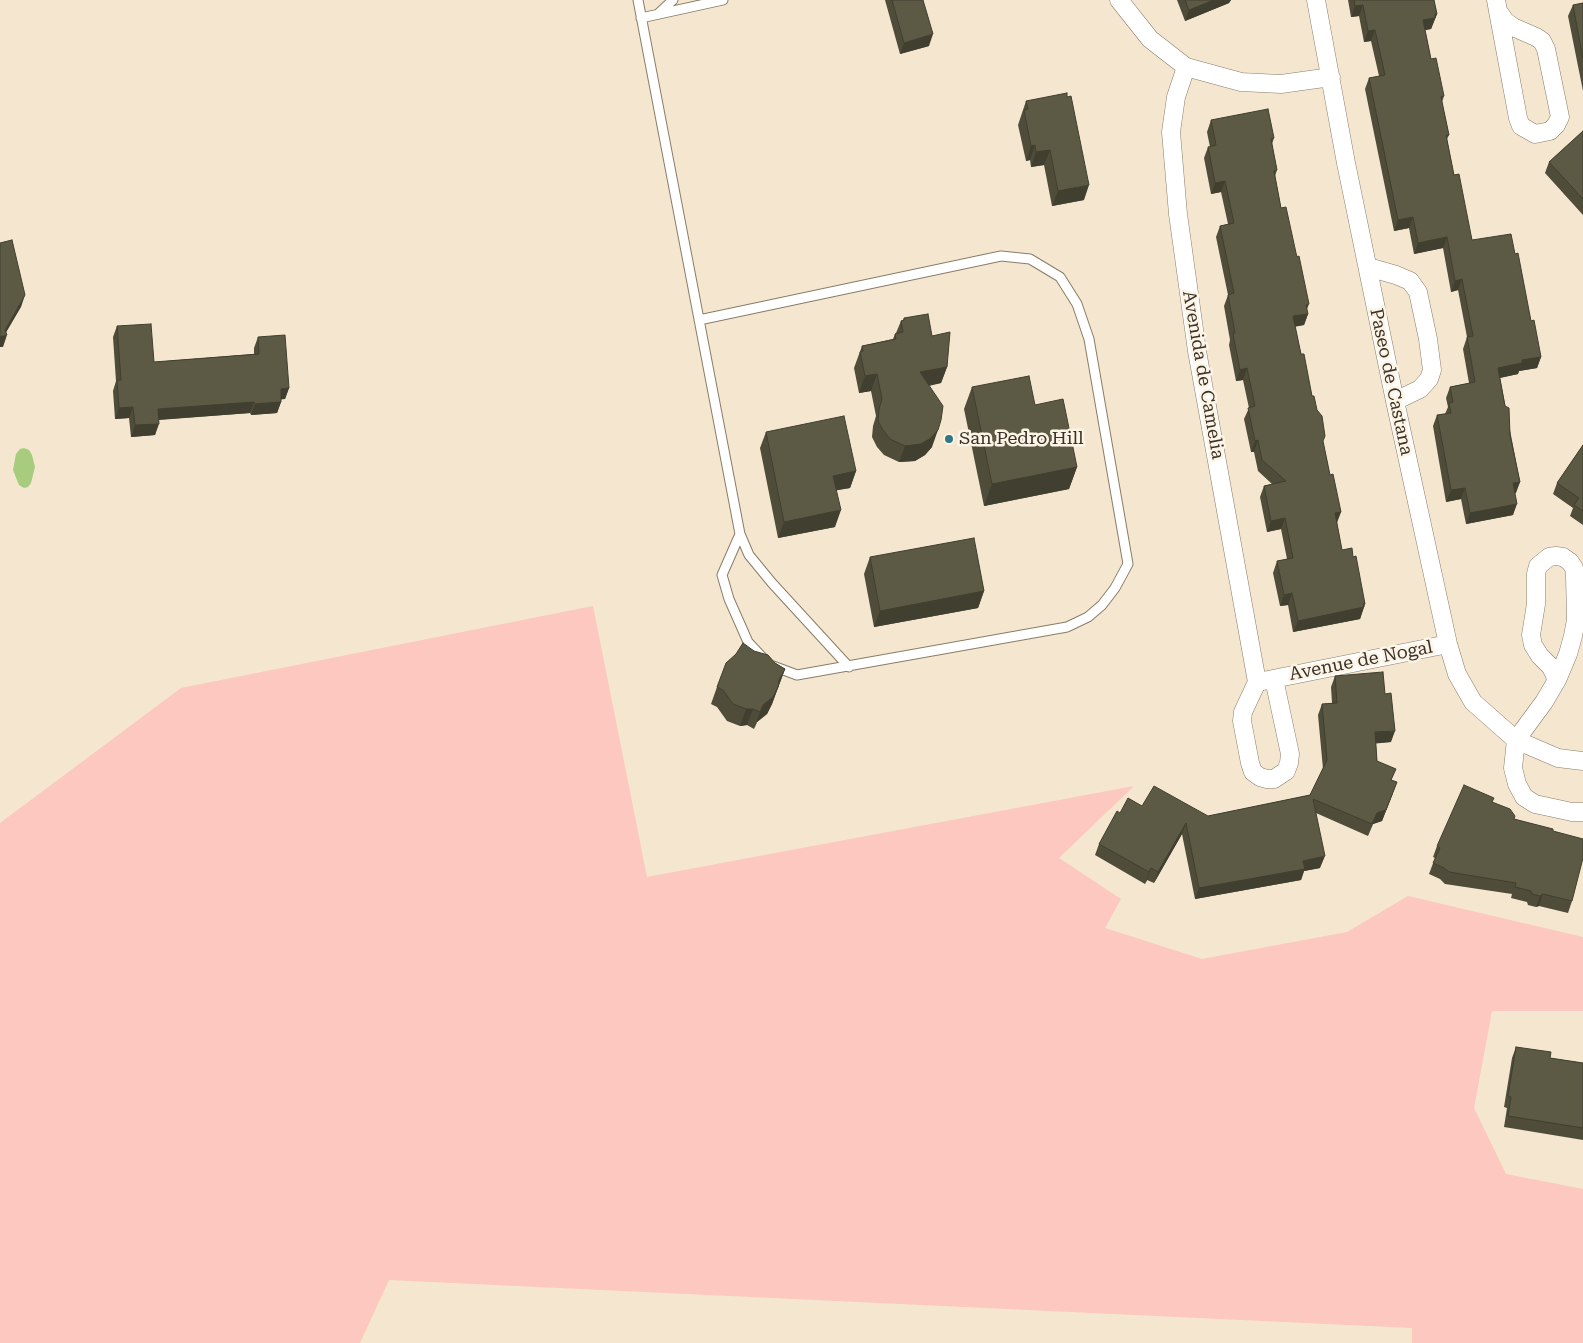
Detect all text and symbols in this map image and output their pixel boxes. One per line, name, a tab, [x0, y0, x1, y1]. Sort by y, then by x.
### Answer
street label: Avenida de Camelia	[1178, 289, 1228, 461]
street label: Paseo de Castana	[1365, 306, 1417, 458]
place label: San Pedro Hill	[959, 428, 1084, 450]
marker: San Pedro Hill	[943, 433, 955, 445]
street label: Avenue de Nogal	[1288, 637, 1434, 685]

